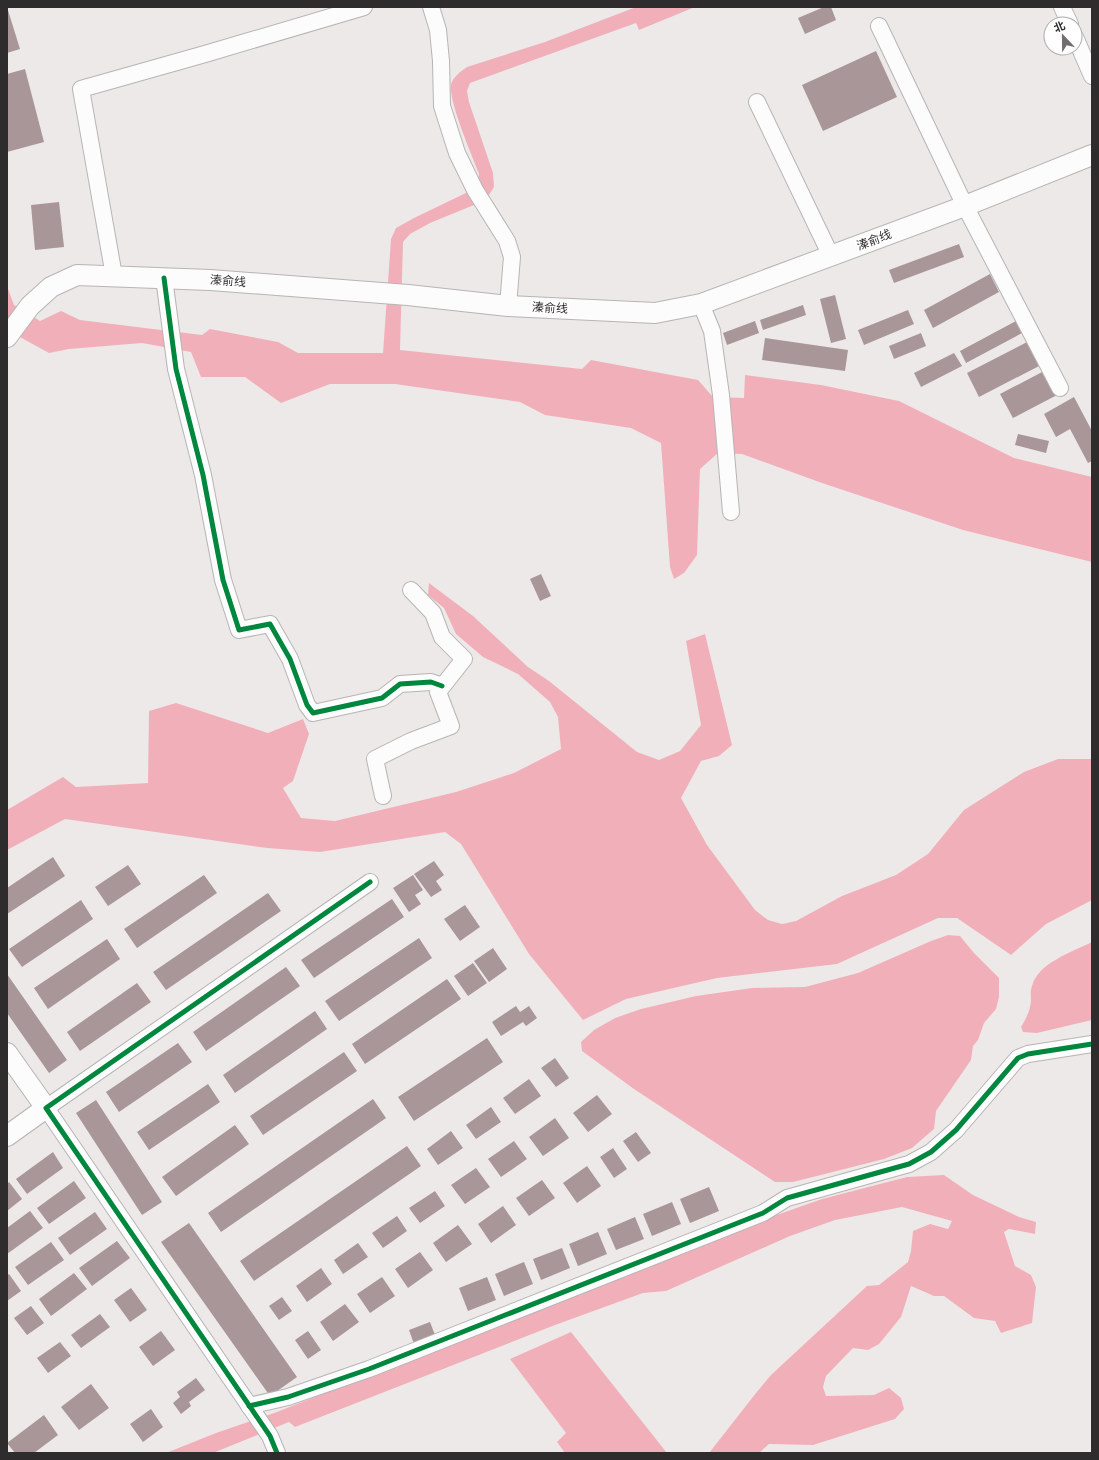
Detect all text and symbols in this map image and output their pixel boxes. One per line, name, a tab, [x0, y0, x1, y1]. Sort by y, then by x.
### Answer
north arrow	[1043, 16, 1083, 56]
text: 北	[1052, 20, 1067, 34]
street label: 溱俞线	[855, 227, 893, 252]
street label: 溱俞线	[210, 273, 246, 288]
street label: 溱俞线	[532, 300, 568, 315]

